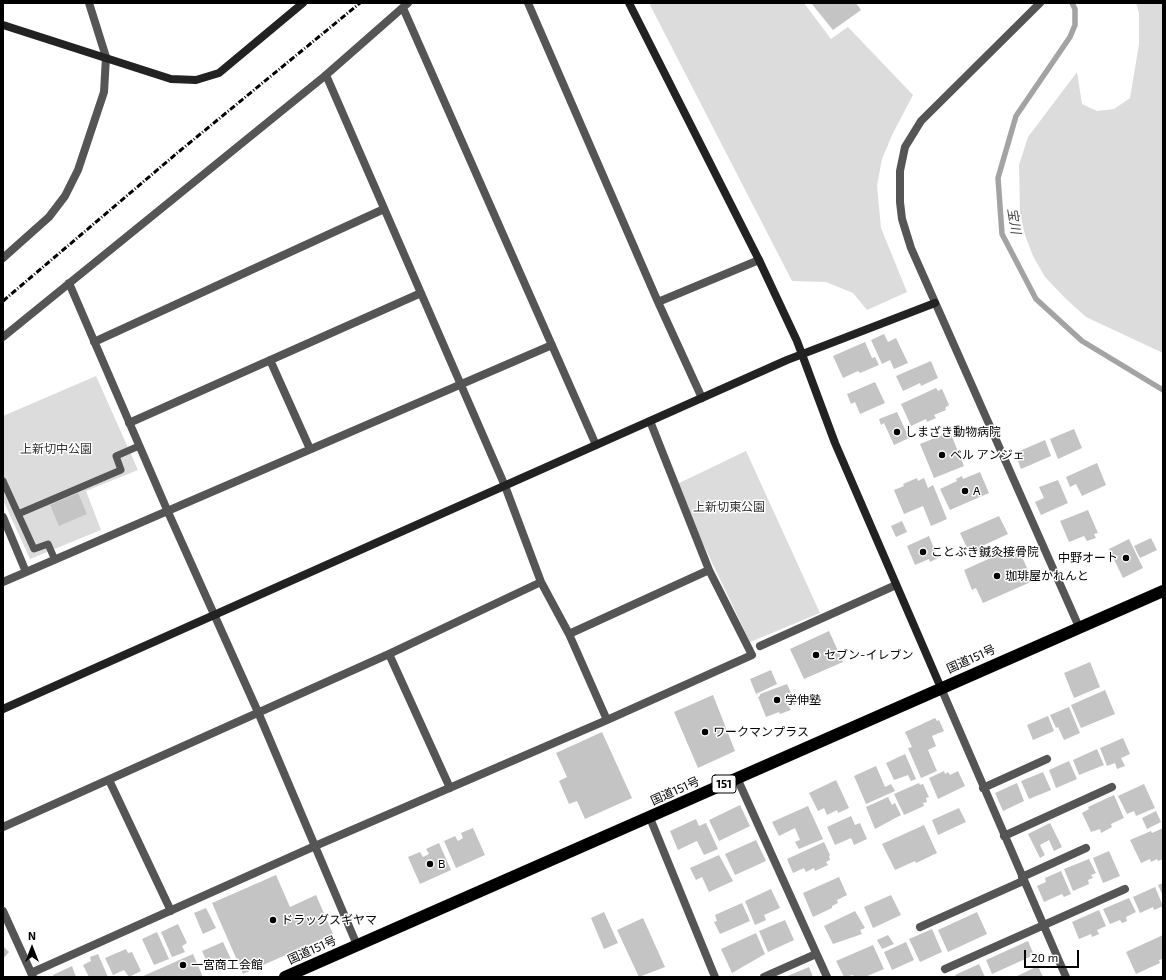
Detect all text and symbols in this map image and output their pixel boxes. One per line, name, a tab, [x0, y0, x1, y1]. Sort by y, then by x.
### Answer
water label: 宝川	[1004, 207, 1024, 235]
place label: しまざき動物病院	[905, 425, 1001, 439]
marker: しまざき動物病院	[892, 427, 902, 437]
park label: 上新切中公園	[20, 442, 92, 456]
place label: ベル アンジェ	[950, 448, 1025, 462]
marker: ベル アンジェ	[937, 450, 947, 460]
place label: A	[973, 484, 980, 498]
marker: A	[960, 486, 970, 496]
park label: 上新切東公園	[693, 500, 765, 514]
place label: ことぶき鍼灸接骨院	[931, 545, 1039, 559]
marker: ことぶき鍼灸接骨院	[918, 547, 928, 557]
place label: 中野オート	[1058, 551, 1118, 565]
marker: 中野オート	[1121, 553, 1131, 563]
place label: 珈琲屋かれんと	[1005, 569, 1089, 583]
marker: 珈琲屋かれんと	[992, 571, 1002, 581]
street label: 国道151号	[944, 642, 998, 676]
place label: セブン-イレブン	[824, 648, 913, 662]
marker: セブン-イレブン	[811, 650, 821, 660]
place label: 学伸塾	[785, 693, 821, 707]
marker: 学伸塾	[772, 695, 782, 705]
place label: ワークマンプラス	[713, 725, 809, 739]
marker: ワークマンプラス	[700, 727, 710, 737]
street label: 国道151号	[648, 774, 702, 808]
road number: 151	[712, 775, 736, 793]
place label: B	[438, 857, 445, 871]
marker: B	[425, 859, 435, 869]
place label: ドラッグスギヤマ	[281, 913, 377, 927]
marker: ドラッグスギヤマ	[268, 915, 278, 925]
north arrow	[12, 928, 52, 968]
text: N	[28, 929, 36, 942]
street label: 国道151号	[285, 933, 339, 967]
scale bar	[1026, 942, 1081, 968]
text: 20 m	[1031, 950, 1058, 964]
place label: 一宮商工会館	[191, 958, 263, 972]
marker: 一宮商工会館	[178, 960, 188, 970]

